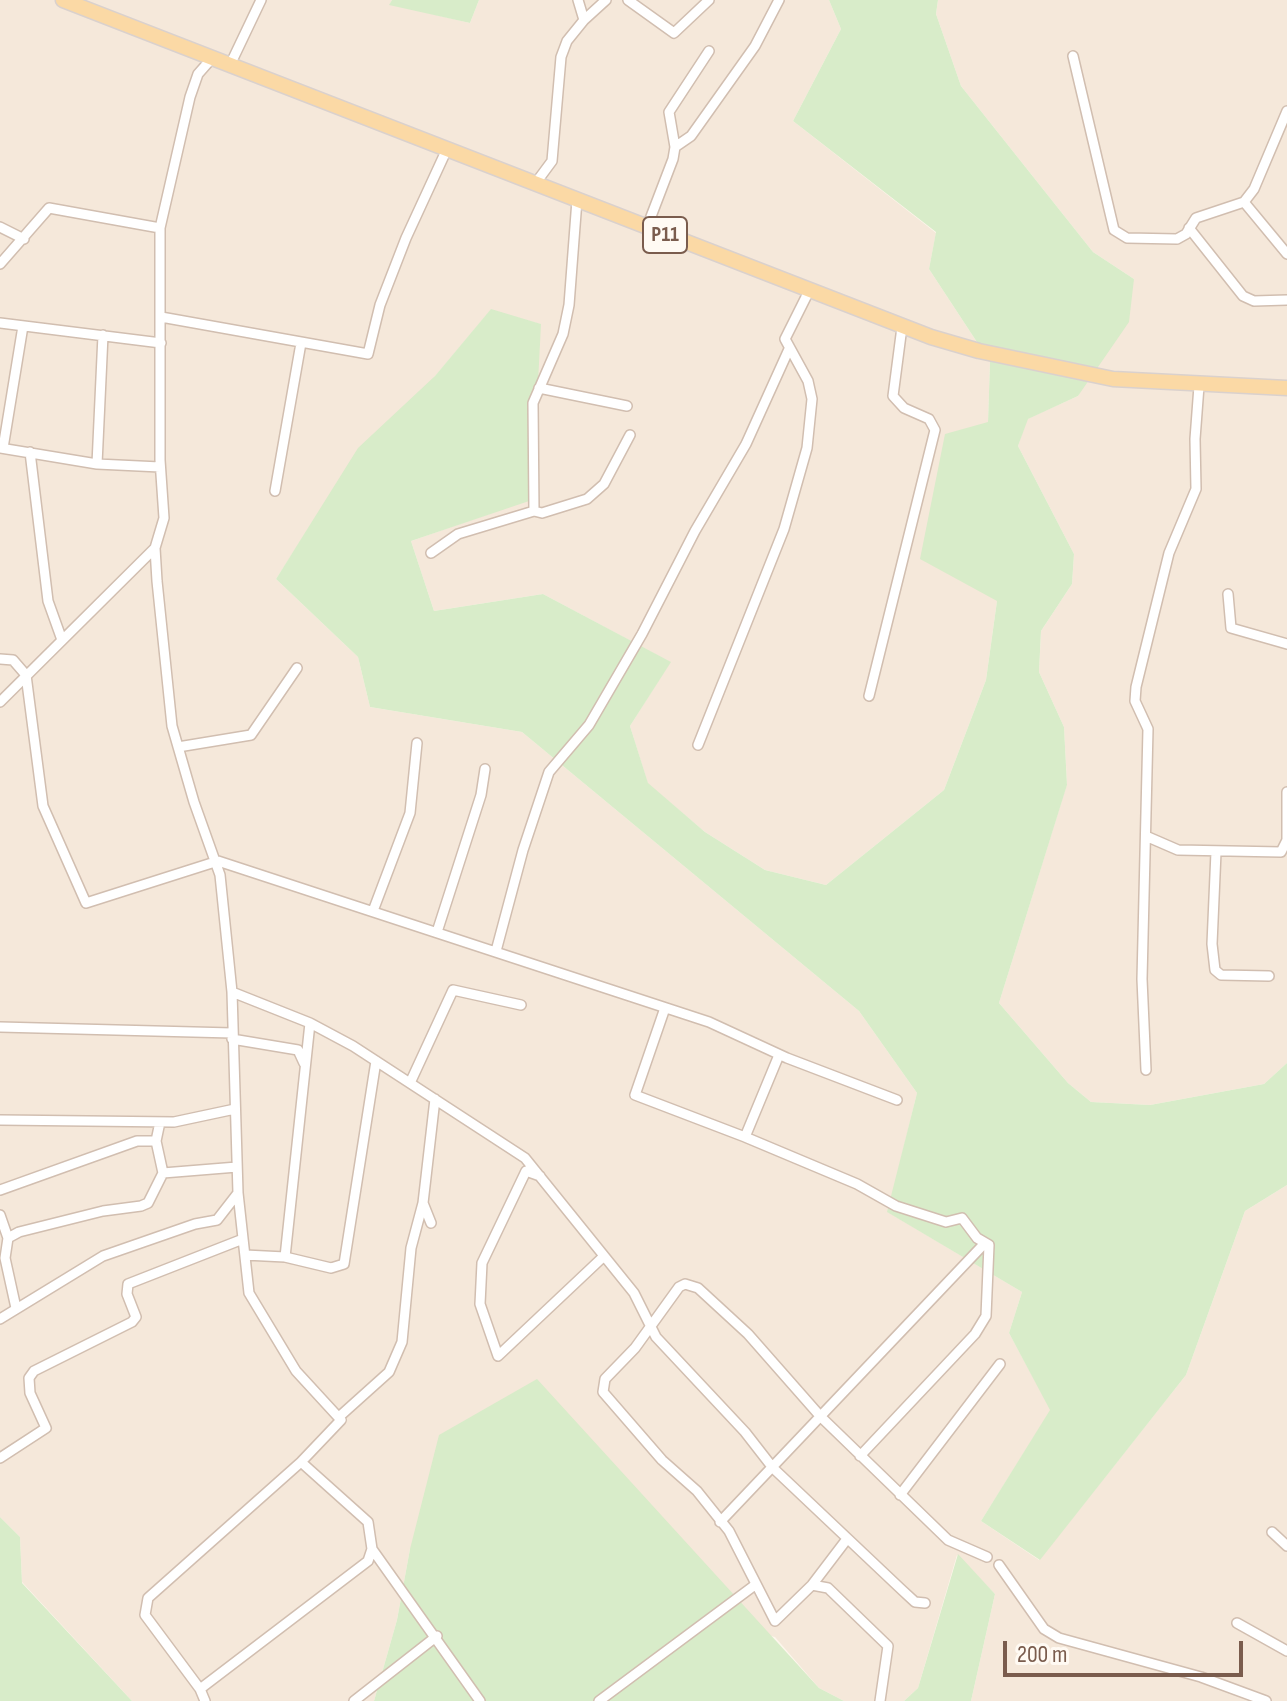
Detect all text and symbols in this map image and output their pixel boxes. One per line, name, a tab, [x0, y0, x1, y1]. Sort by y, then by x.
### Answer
road number: P11	[643, 217, 687, 253]
scale bar	[1007, 1625, 1247, 1675]
text: 200 m	[1017, 1640, 1068, 1669]

